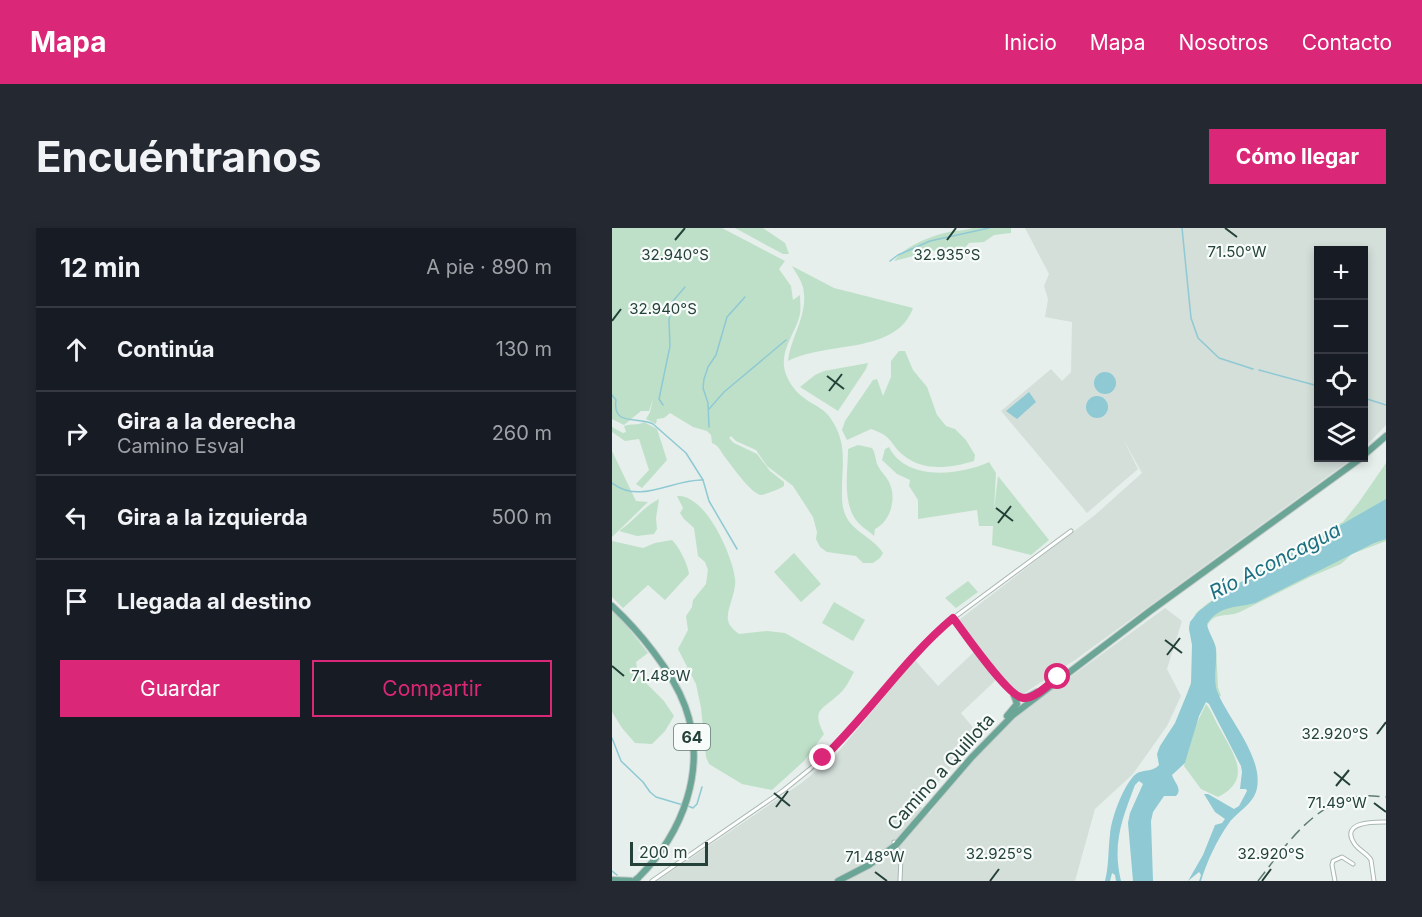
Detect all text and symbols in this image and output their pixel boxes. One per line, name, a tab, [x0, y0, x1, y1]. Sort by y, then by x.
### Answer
text: Mapa	[30, 25, 107, 59]
text: Inicio	[1004, 30, 1057, 55]
text: Mapa	[1090, 30, 1145, 55]
text: Nosotros	[1178, 30, 1269, 55]
text: Contacto	[1302, 30, 1392, 55]
button: Cómo llegar	[1209, 129, 1386, 184]
text: Encuéntranos	[36, 131, 321, 182]
text: 71.50°W	[1208, 242, 1267, 261]
text: 32.940°S	[641, 245, 709, 264]
text: 32.935°S	[914, 245, 980, 264]
map controls	[1314, 246, 1368, 462]
button: +	[1314, 246, 1368, 300]
text: 12 min	[60, 252, 141, 283]
text: A pie · 890 m	[426, 255, 552, 279]
text: 32.940°S	[629, 299, 697, 318]
button: −	[1314, 300, 1368, 354]
icon: ahead	[60, 333, 93, 366]
text: Continúa	[117, 336, 215, 362]
text: 130 m	[496, 337, 552, 361]
button: locate	[1314, 354, 1368, 408]
text: Gira a la derecha	[117, 408, 296, 434]
button: layers	[1314, 408, 1368, 462]
icon: right	[60, 417, 93, 450]
text: 260 m	[492, 421, 552, 445]
text: Camino Esval	[117, 434, 244, 458]
icon: left	[60, 501, 93, 534]
text: Gira a la izquierda	[117, 504, 308, 530]
text: 500 m	[491, 505, 552, 529]
water label: Río Aconcagua	[1205, 518, 1345, 604]
icon: arrive	[60, 585, 93, 618]
text: Llegada al destino	[117, 588, 311, 614]
button: Guardar	[60, 660, 300, 717]
button: Compartir	[312, 660, 552, 717]
route start	[1044, 663, 1070, 689]
text: 71.48°W	[631, 666, 691, 685]
street label: Camino a Quillota	[883, 709, 998, 834]
road number: 64	[674, 724, 710, 750]
text: 32.920°S	[1301, 724, 1369, 743]
route end	[809, 744, 835, 770]
text: 71.49°W	[1307, 793, 1367, 812]
scale bar	[630, 839, 708, 866]
text: 200 m	[639, 842, 687, 862]
text: 32.925°S	[966, 844, 1032, 863]
text: 32.920°S	[1237, 844, 1305, 863]
text: 71.48°W	[845, 847, 905, 866]

